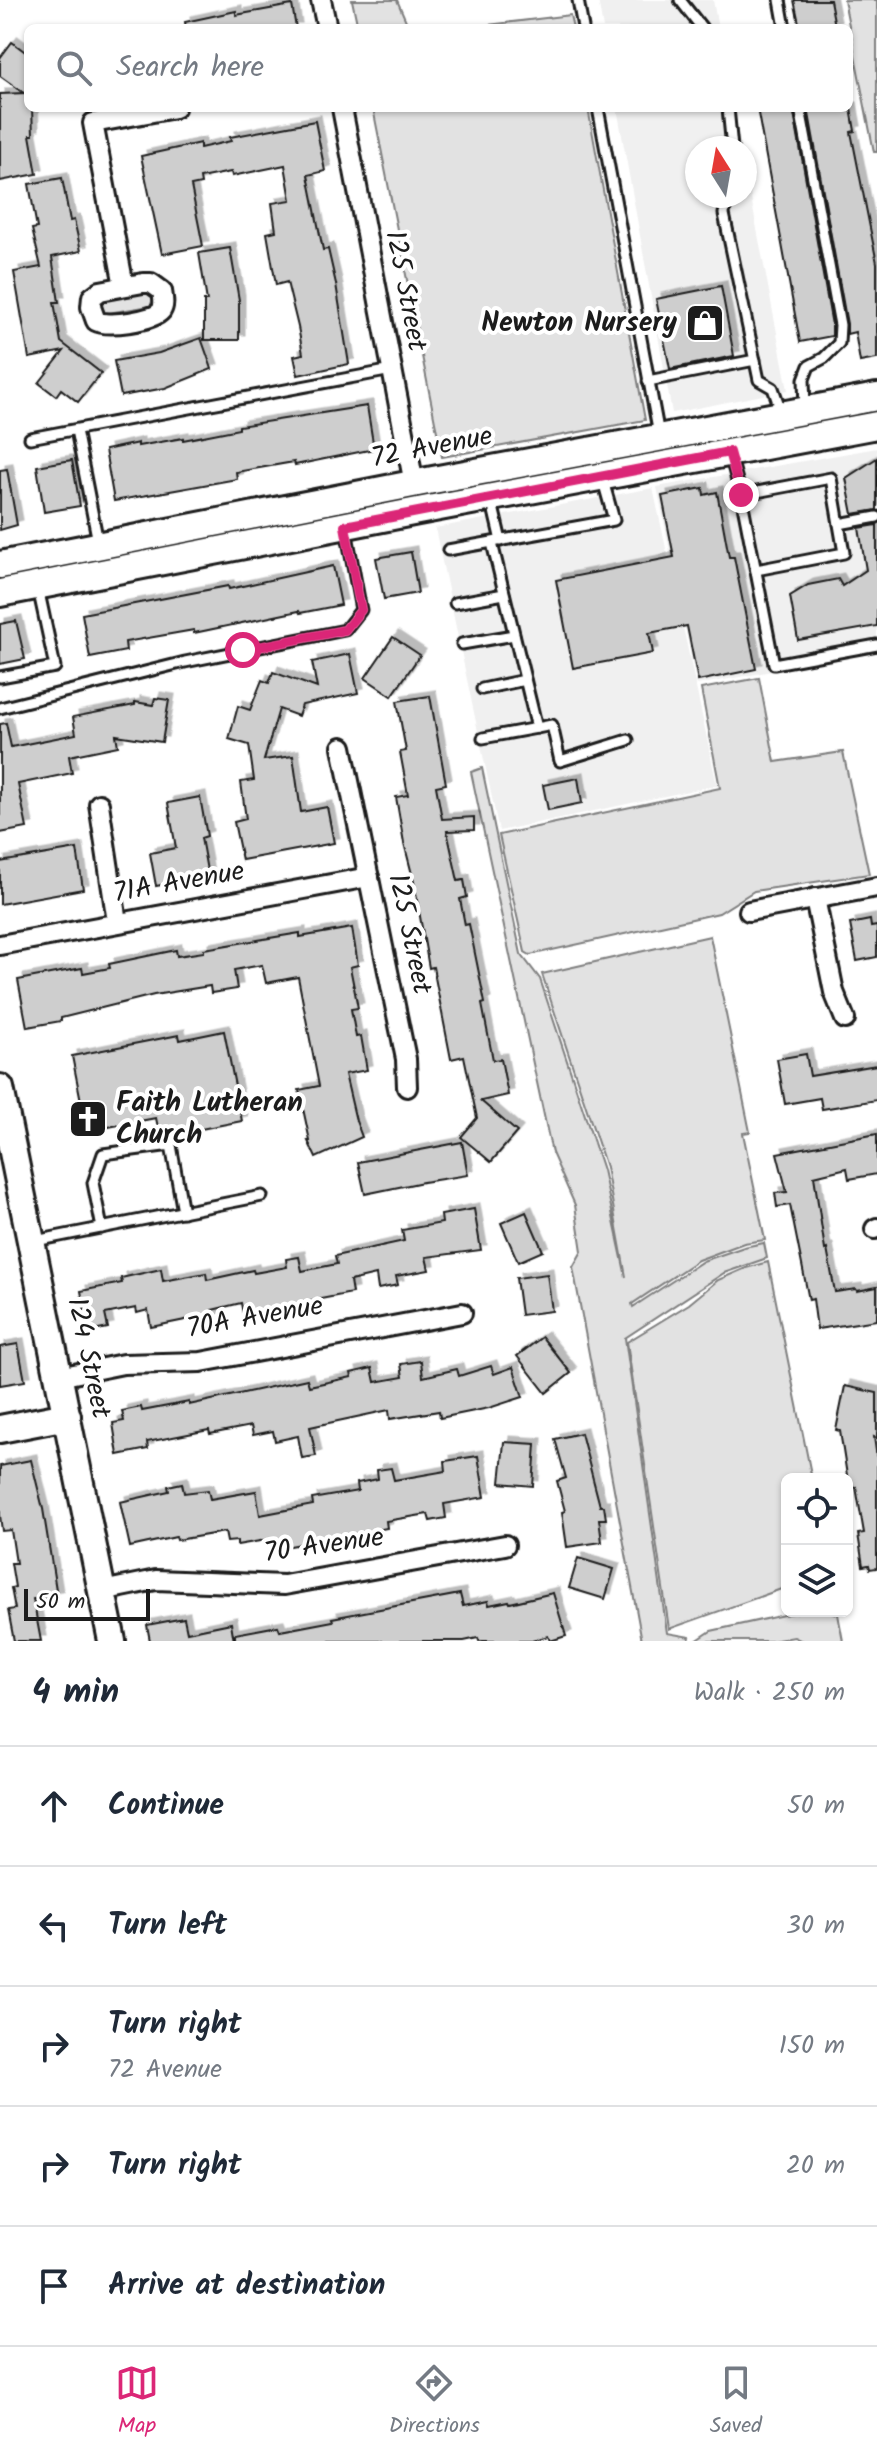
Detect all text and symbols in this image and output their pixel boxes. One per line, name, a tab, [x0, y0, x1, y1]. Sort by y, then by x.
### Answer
search box	[24, 24, 853, 112]
text: Search here	[116, 44, 264, 92]
icon: search	[52, 46, 96, 90]
north arrow	[685, 136, 757, 208]
street label: 125 Street	[371, 227, 439, 356]
place label: Newton Nursery	[481, 301, 677, 346]
shop icon: Newton Nursery	[684, 302, 726, 344]
street label: 72 Avenue	[367, 414, 497, 482]
route end	[723, 477, 759, 513]
route start	[225, 632, 261, 668]
street label: 71A Avenue	[110, 849, 248, 917]
street label: 125 Street	[374, 869, 444, 1000]
place label: Faith Lutheran Church	[116, 1081, 303, 1158]
church icon: Faith Lutheran Church	[67, 1098, 109, 1140]
street label: 70A Avenue	[183, 1284, 327, 1352]
street label: 124 Street	[53, 1293, 123, 1424]
map controls	[781, 1473, 853, 1617]
button: locate	[781, 1473, 853, 1545]
street label: 70 Avenue	[261, 1515, 387, 1577]
button: layers	[781, 1545, 853, 1617]
scale bar	[24, 1585, 150, 1621]
text: 50 m	[36, 1585, 85, 1620]
text: 4 min	[32, 1666, 119, 1720]
text: Walk · 250 m	[694, 1672, 845, 1714]
text: Continue	[108, 1782, 224, 1830]
icon: ahead	[32, 1784, 76, 1828]
text: 50 m	[787, 1785, 845, 1827]
text: Turn left	[108, 1902, 227, 1950]
icon: left	[32, 1904, 76, 1948]
text: 30 m	[786, 1905, 845, 1947]
text: Turn right	[108, 2001, 241, 2049]
icon: right	[32, 2024, 76, 2068]
text: 150 m	[779, 2025, 845, 2067]
text: 72 Avenue	[108, 2049, 222, 2091]
text: Turn right	[108, 2142, 241, 2190]
icon: right	[32, 2144, 76, 2188]
text: 20 m	[786, 2145, 845, 2187]
text: Arrive at destination	[108, 2262, 385, 2310]
icon: arrive	[32, 2264, 76, 2308]
tab: Map	[115, 2361, 159, 2444]
tab: Directions	[389, 2361, 480, 2444]
tab: Saved	[710, 2361, 762, 2444]

